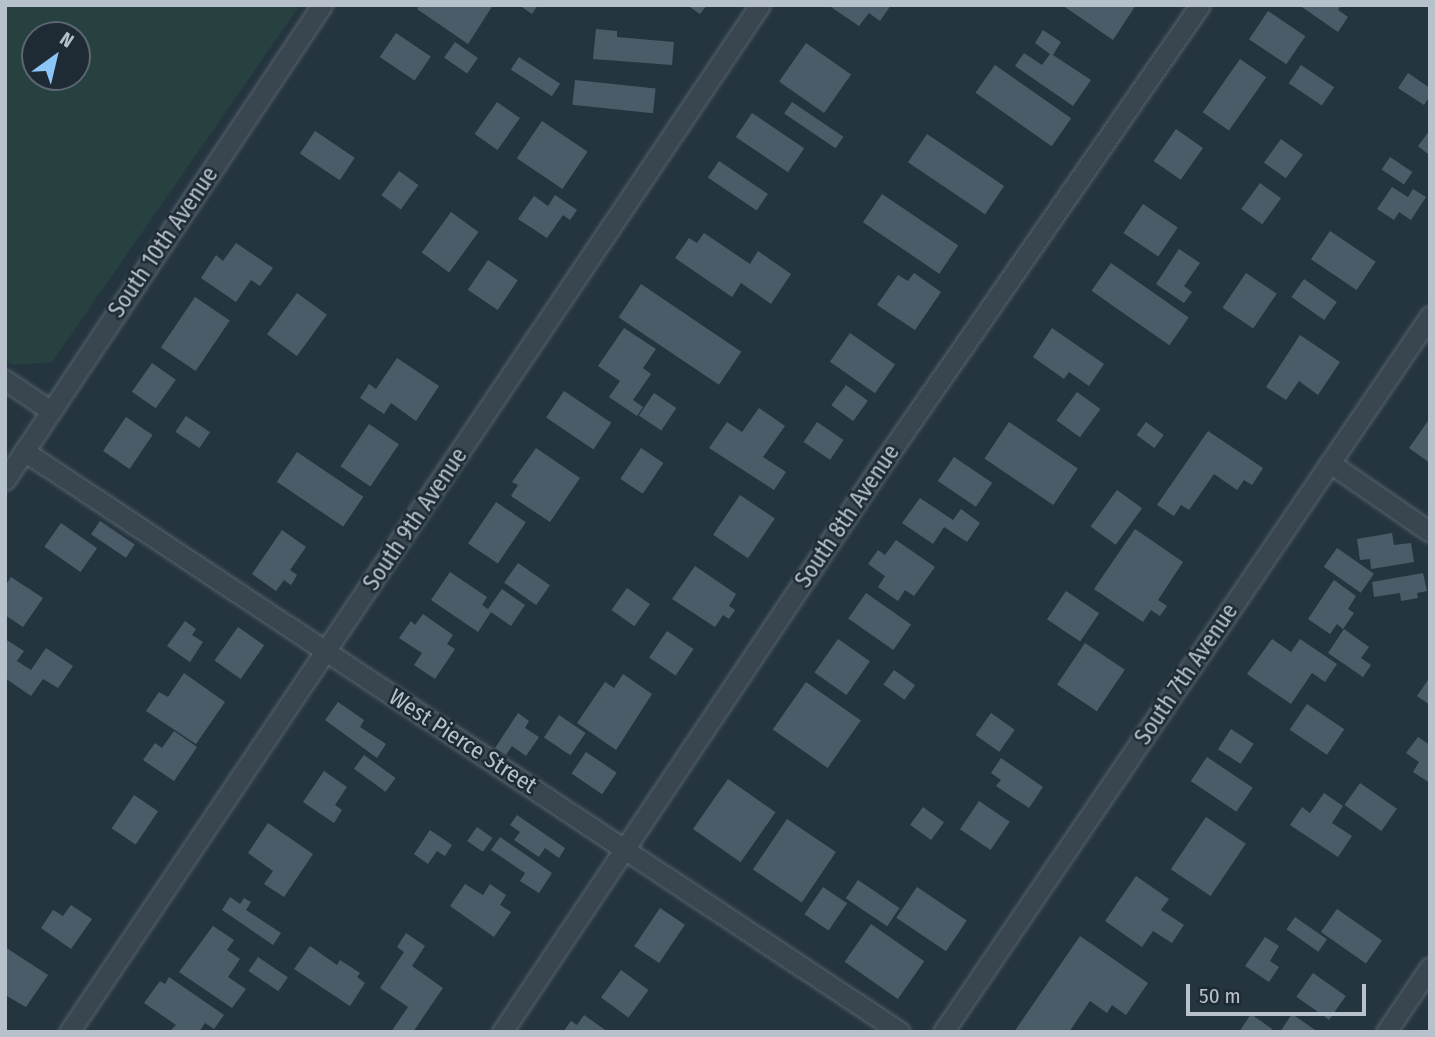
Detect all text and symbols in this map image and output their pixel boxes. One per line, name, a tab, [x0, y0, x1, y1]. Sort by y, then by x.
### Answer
north arrow	[21, 21, 91, 91]
text: N	[56, 27, 78, 53]
street label: South 10th Avenue	[102, 161, 224, 323]
street label: South 8th Avenue	[789, 439, 905, 593]
street label: South 9th Avenue	[357, 443, 473, 595]
street label: South 7th Avenue	[1129, 598, 1243, 750]
street label: West Pierce Street	[384, 683, 542, 799]
scale bar	[1190, 970, 1370, 1014]
text: 50 m	[1199, 983, 1241, 1009]

